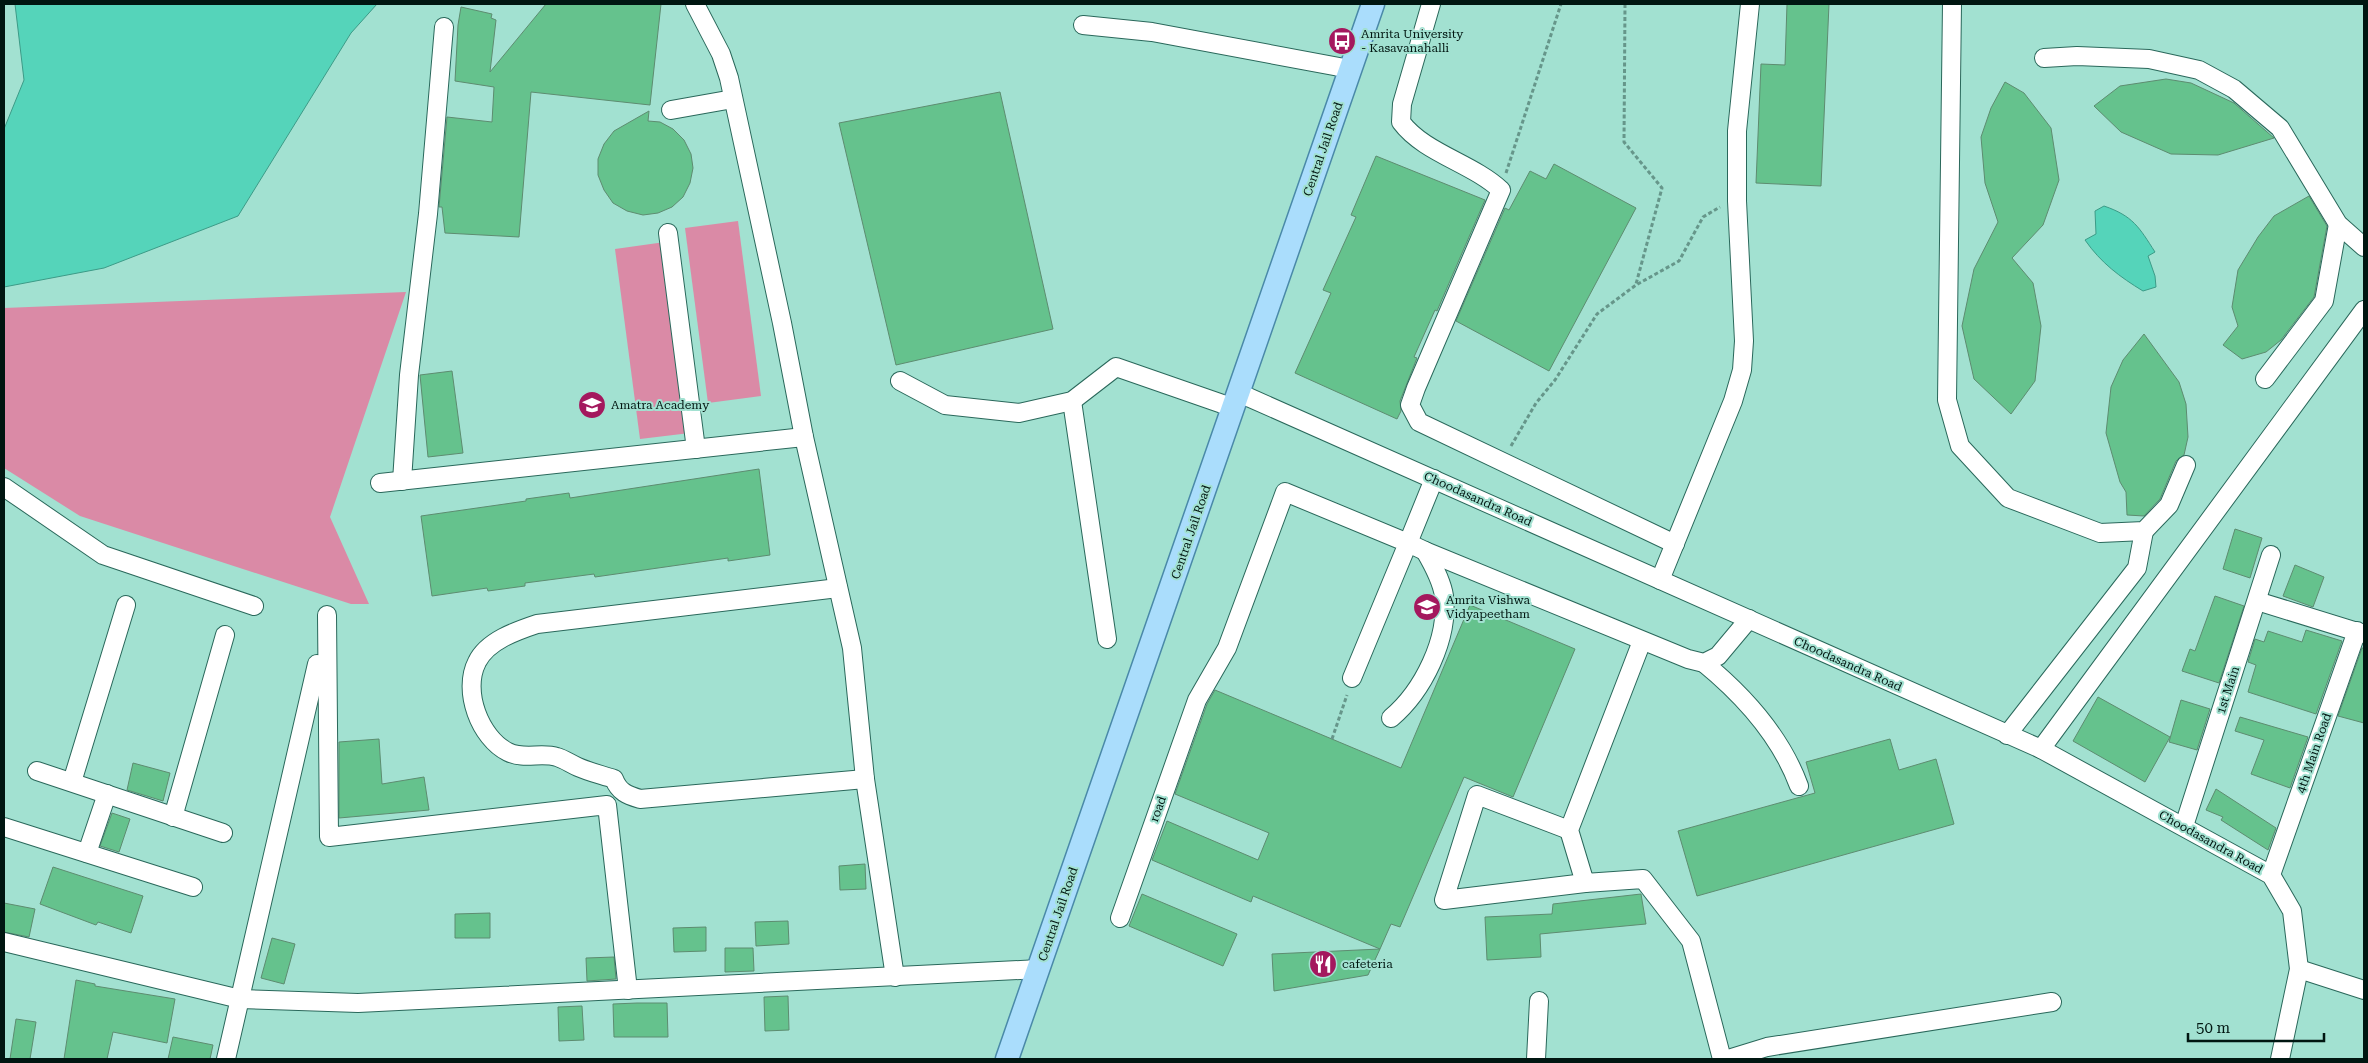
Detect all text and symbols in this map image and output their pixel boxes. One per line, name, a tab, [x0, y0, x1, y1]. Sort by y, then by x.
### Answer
bus stop icon: Amrita University - Kasavanahalli	[1327, 26, 1357, 56]
place label: Amrita University - Kasavanahalli	[1361, 27, 1464, 55]
street label: Central Jail Road	[1300, 100, 1346, 198]
school or university icon: Amatra Academy	[577, 390, 607, 420]
place label: Amatra Academy	[611, 398, 710, 412]
street label: Choodasandra Road	[1422, 469, 1534, 529]
street label: Central Jail Road	[1168, 483, 1214, 581]
school or university icon: Amrita Vishwa Vidyapeetham	[1412, 592, 1442, 622]
place label: Amrita Vishwa Vidyapeetham	[1446, 593, 1530, 621]
street label: Choodasandra Road	[1792, 634, 1904, 694]
street label: 1st Main	[2214, 664, 2242, 716]
street label: 4th Main Road	[2294, 711, 2334, 795]
street label: road	[1147, 794, 1169, 824]
street label: Choodasandra Road	[2157, 808, 2266, 877]
street label: Central Jail Road	[1035, 865, 1081, 963]
restaurant icon: cafeteria	[1308, 949, 1338, 979]
place label: cafeteria	[1342, 957, 1393, 971]
scale bar	[2188, 1010, 2324, 1042]
text: 50 m	[2196, 1019, 2231, 1037]

